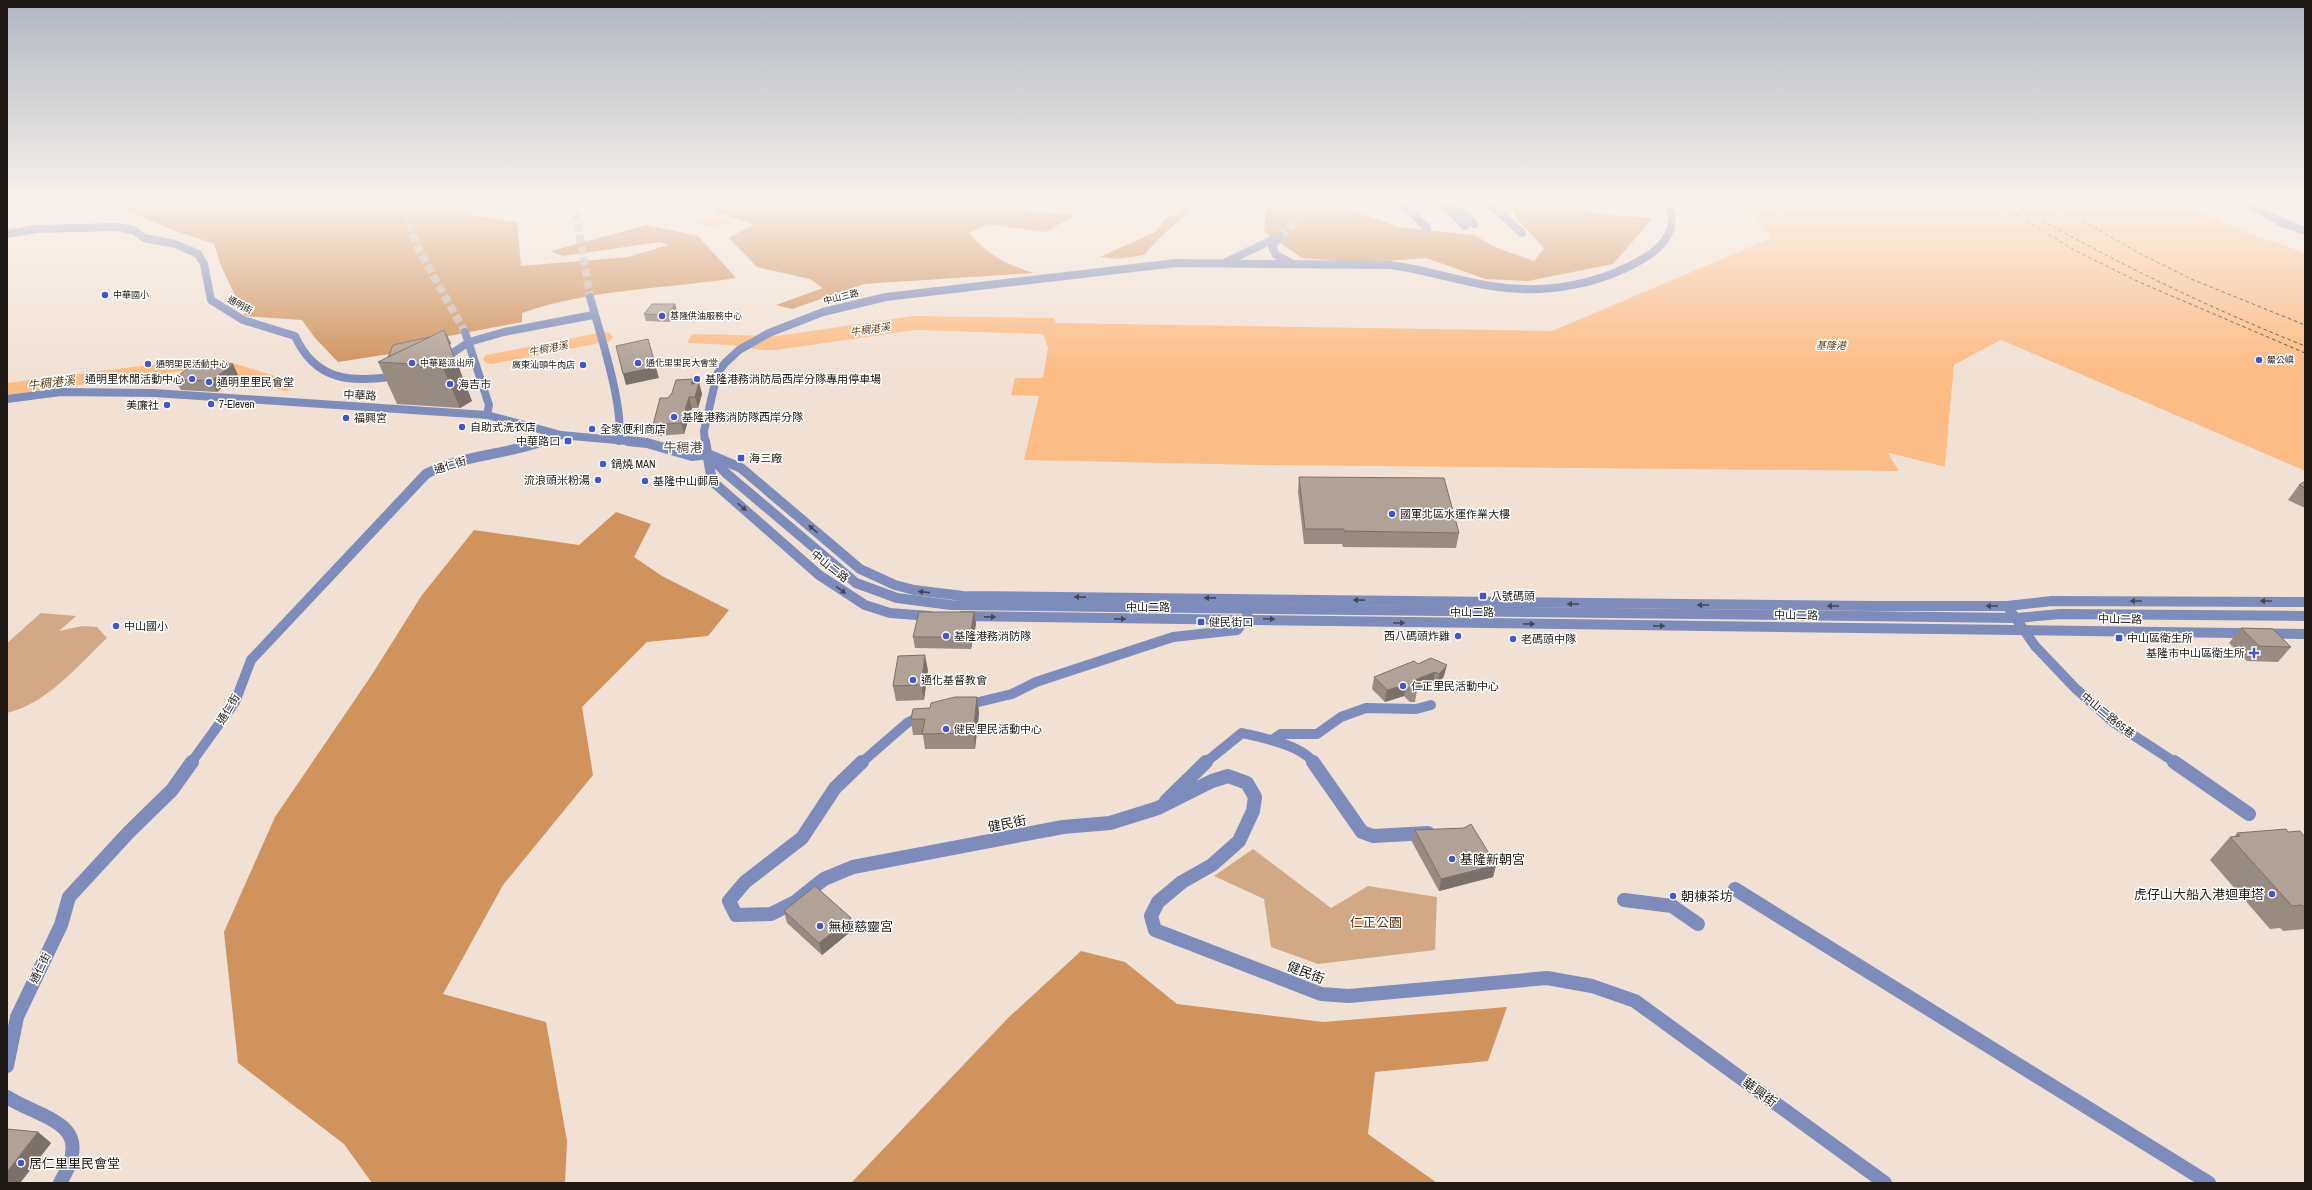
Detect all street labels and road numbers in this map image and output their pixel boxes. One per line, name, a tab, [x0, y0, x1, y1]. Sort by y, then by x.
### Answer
street label: 中山三路	[822, 287, 860, 307]
street label: 通明街	[225, 293, 255, 317]
street label: 中華路	[343, 387, 377, 403]
street label: 通仁街	[432, 453, 468, 477]
street label: 中山二路	[808, 547, 852, 585]
street label: 中山二路	[1126, 600, 1170, 614]
street label: 中山二路	[1450, 605, 1494, 619]
street label: 中山二路	[1774, 608, 1818, 622]
street label: 中山二路	[2098, 612, 2142, 626]
street label: 中山二路65巷	[2078, 689, 2138, 741]
street label: 通仁街	[214, 691, 242, 727]
street label: 健民街	[986, 811, 1028, 836]
street label: 通仁街	[26, 950, 54, 986]
street label: 健民街	[1285, 958, 1327, 987]
street label: 華興街	[1739, 1074, 1780, 1111]

